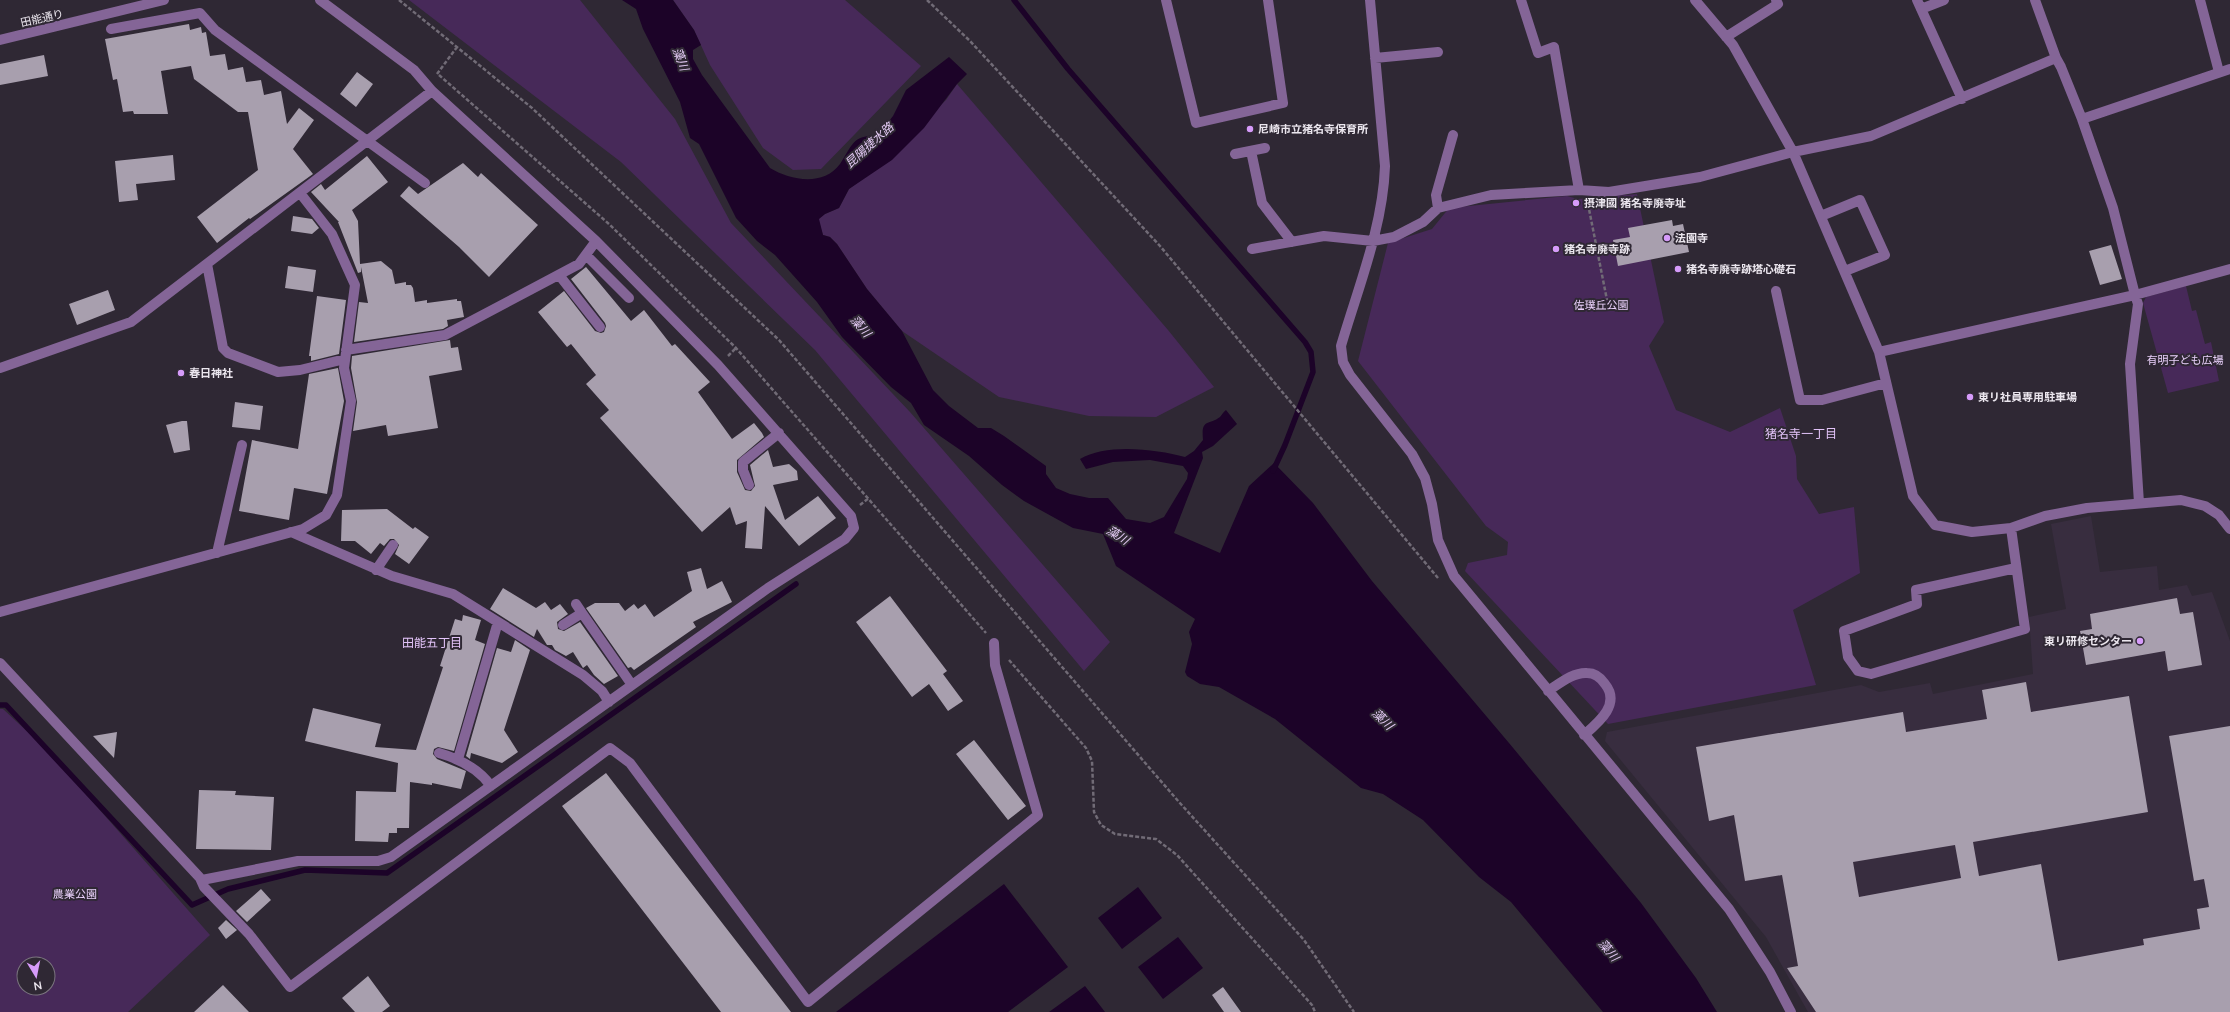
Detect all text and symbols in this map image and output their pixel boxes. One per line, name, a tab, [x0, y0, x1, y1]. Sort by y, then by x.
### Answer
street label: 田能通り	[19, 6, 65, 30]
water label: 藻川	[670, 45, 693, 75]
water label: 昆陽捷水路	[842, 119, 897, 171]
place label: 尼崎市立猪名寺保育所	[1258, 122, 1368, 136]
marker: 尼崎市立猪名寺保育所	[1245, 124, 1255, 134]
place label: 摂津國 猪名寺廃寺址	[1584, 196, 1686, 210]
marker: 摂津國 猪名寺廃寺址	[1571, 198, 1581, 208]
place label: 法園寺	[1675, 231, 1708, 245]
marker: 法園寺	[1662, 233, 1672, 243]
place label: 猪名寺廃寺跡	[1564, 242, 1630, 256]
marker: 猪名寺廃寺跡	[1551, 244, 1561, 254]
place label: 猪名寺廃寺跡塔心礎石	[1686, 262, 1796, 276]
marker: 猪名寺廃寺跡塔心礎石	[1673, 264, 1683, 274]
park label: 佐璞丘公園	[1574, 298, 1629, 312]
water label: 藻川	[847, 312, 876, 341]
park label: 有明子ども広場	[2147, 353, 2224, 367]
place label: 春日神社	[189, 366, 233, 380]
marker: 春日神社	[176, 368, 186, 378]
place label: 東リ社員専用駐車場	[1978, 390, 2077, 404]
marker: 東リ社員専用駐車場	[1965, 392, 1975, 402]
district label: 猪名寺一丁目	[1765, 426, 1837, 441]
water label: 藻川	[1104, 522, 1134, 549]
place label: 東リ研修センター	[2044, 634, 2132, 648]
district label: 田能五丁目	[402, 635, 462, 650]
marker: 東リ研修センター	[2135, 636, 2145, 646]
water label: 藻川	[1369, 705, 1398, 734]
park label: 農業公園	[53, 887, 97, 901]
water label: 藻川	[1596, 936, 1624, 966]
north arrow	[16, 956, 56, 996]
text: N	[32, 978, 43, 993]

